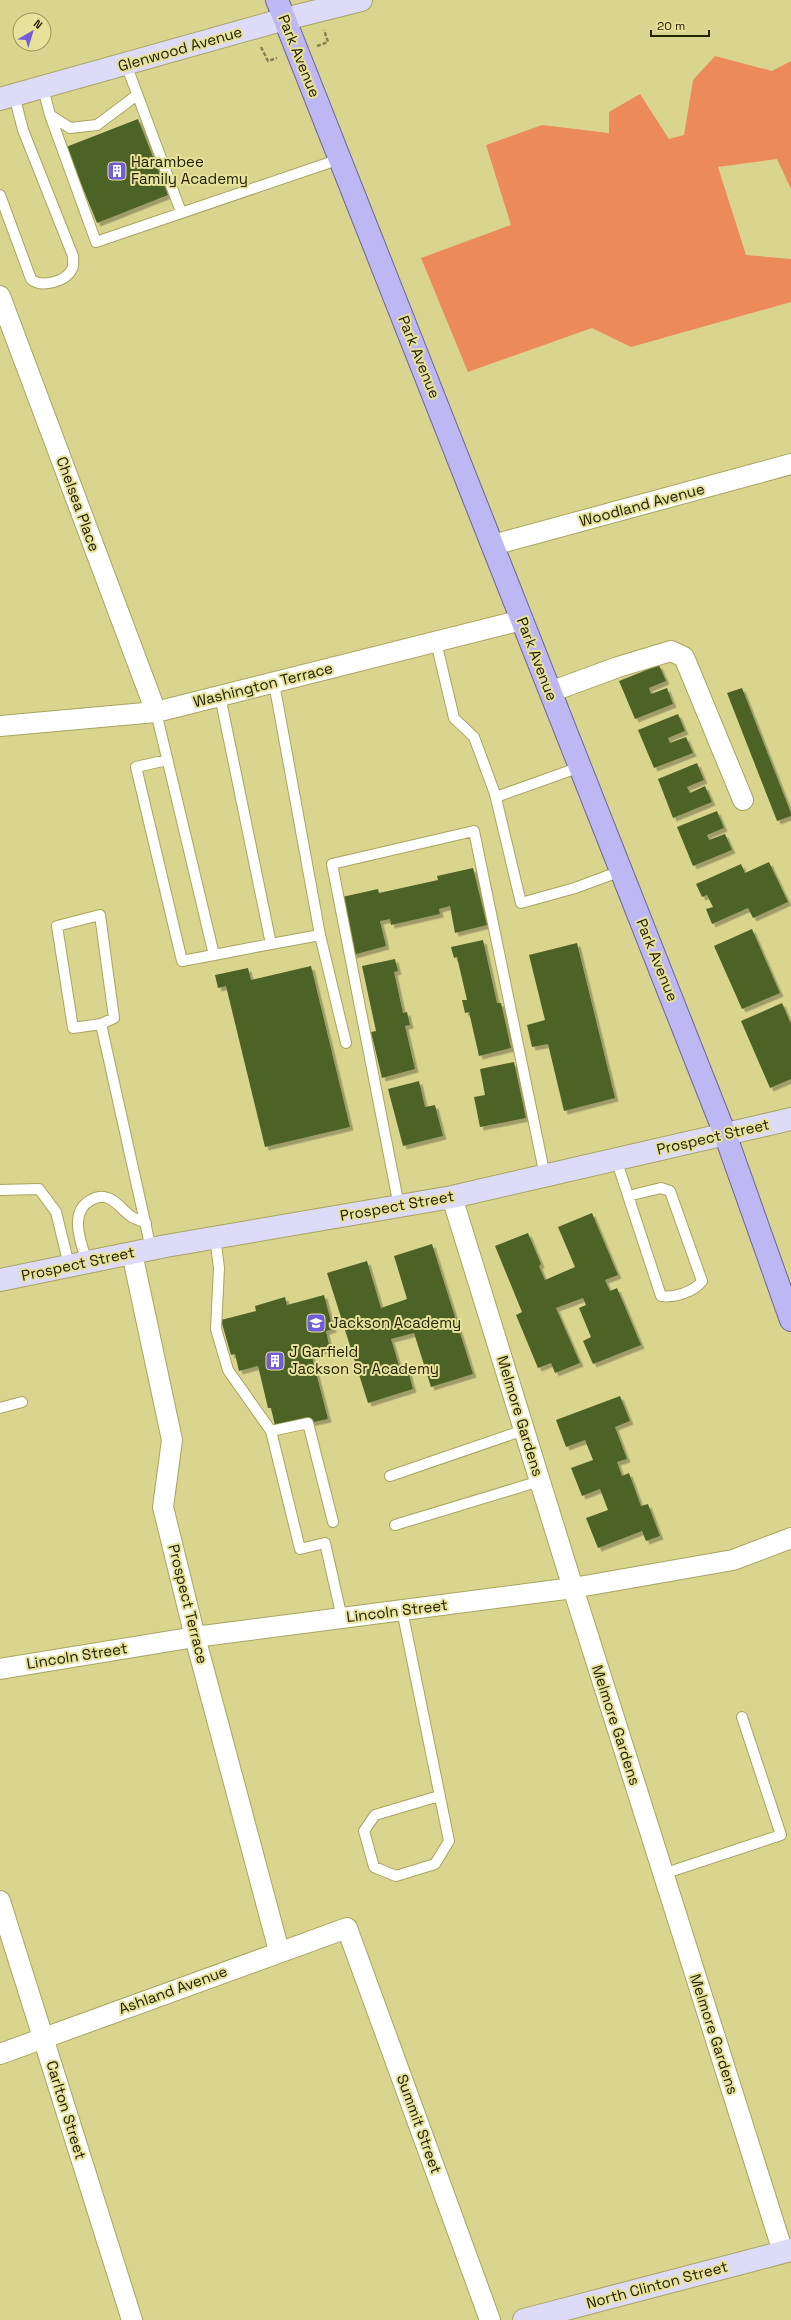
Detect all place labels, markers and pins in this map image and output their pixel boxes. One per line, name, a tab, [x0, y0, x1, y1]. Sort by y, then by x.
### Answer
place label: Harambee Family Academy	[131, 152, 248, 188]
building icon: Harambee Family Academy	[106, 160, 128, 182]
school or university icon: Jackson Academy	[305, 1312, 327, 1334]
place label: Jackson Academy	[330, 1313, 461, 1332]
place label: J Garfield Jackson Sr Academy	[289, 1342, 439, 1378]
building icon: J Garfield Jackson Sr Academy	[264, 1350, 286, 1372]

